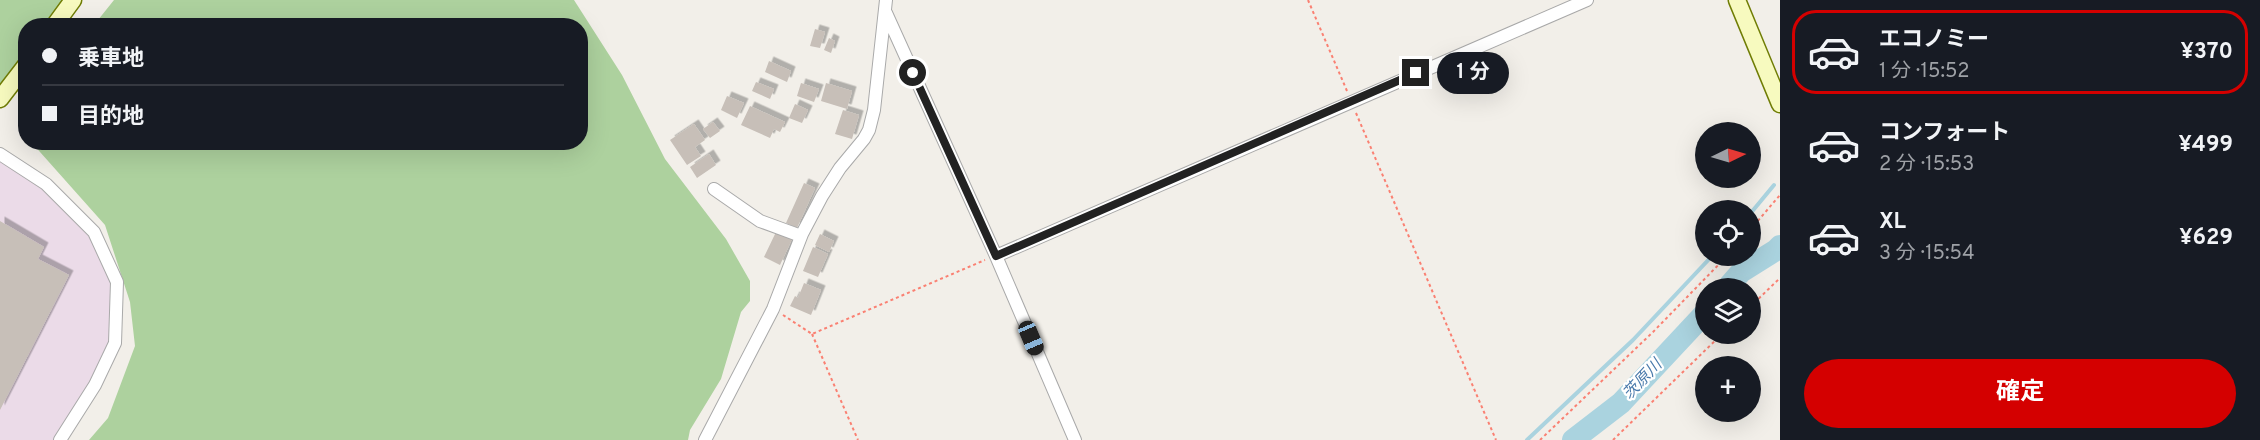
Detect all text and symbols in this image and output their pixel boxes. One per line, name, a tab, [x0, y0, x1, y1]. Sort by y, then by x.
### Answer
icon: car	[1807, 25, 1861, 79]
text: エコノミー	[1879, 27, 1989, 54]
text: ¥370	[2181, 39, 2233, 66]
text: 乗車地	[78, 46, 144, 73]
callout: 1 分	[1437, 52, 1509, 94]
route start	[899, 59, 926, 86]
route end	[1402, 59, 1429, 86]
text: 1 分 · 15:52	[1879, 59, 1970, 85]
text: 1 分	[1457, 60, 1490, 86]
text: 目的地	[78, 104, 144, 131]
icon: car	[1807, 118, 1861, 172]
text: コンフォート	[1879, 120, 2010, 147]
north arrow	[1695, 122, 1761, 188]
map controls	[1695, 122, 1761, 422]
text: ¥499	[2178, 132, 2233, 159]
text: 2 分 · 15:53	[1879, 152, 1974, 178]
button: locate	[1695, 200, 1761, 266]
text: XL	[1879, 209, 1906, 236]
icon: car	[1807, 211, 1861, 265]
text: ¥629	[2179, 225, 2233, 252]
text: 3 分 · 15:54	[1879, 241, 1975, 267]
button: layers	[1695, 278, 1761, 344]
car	[1016, 318, 1046, 358]
water label: 茨原川	[1619, 354, 1668, 404]
button: +	[1695, 356, 1761, 422]
button: 確定	[1804, 359, 2236, 428]

